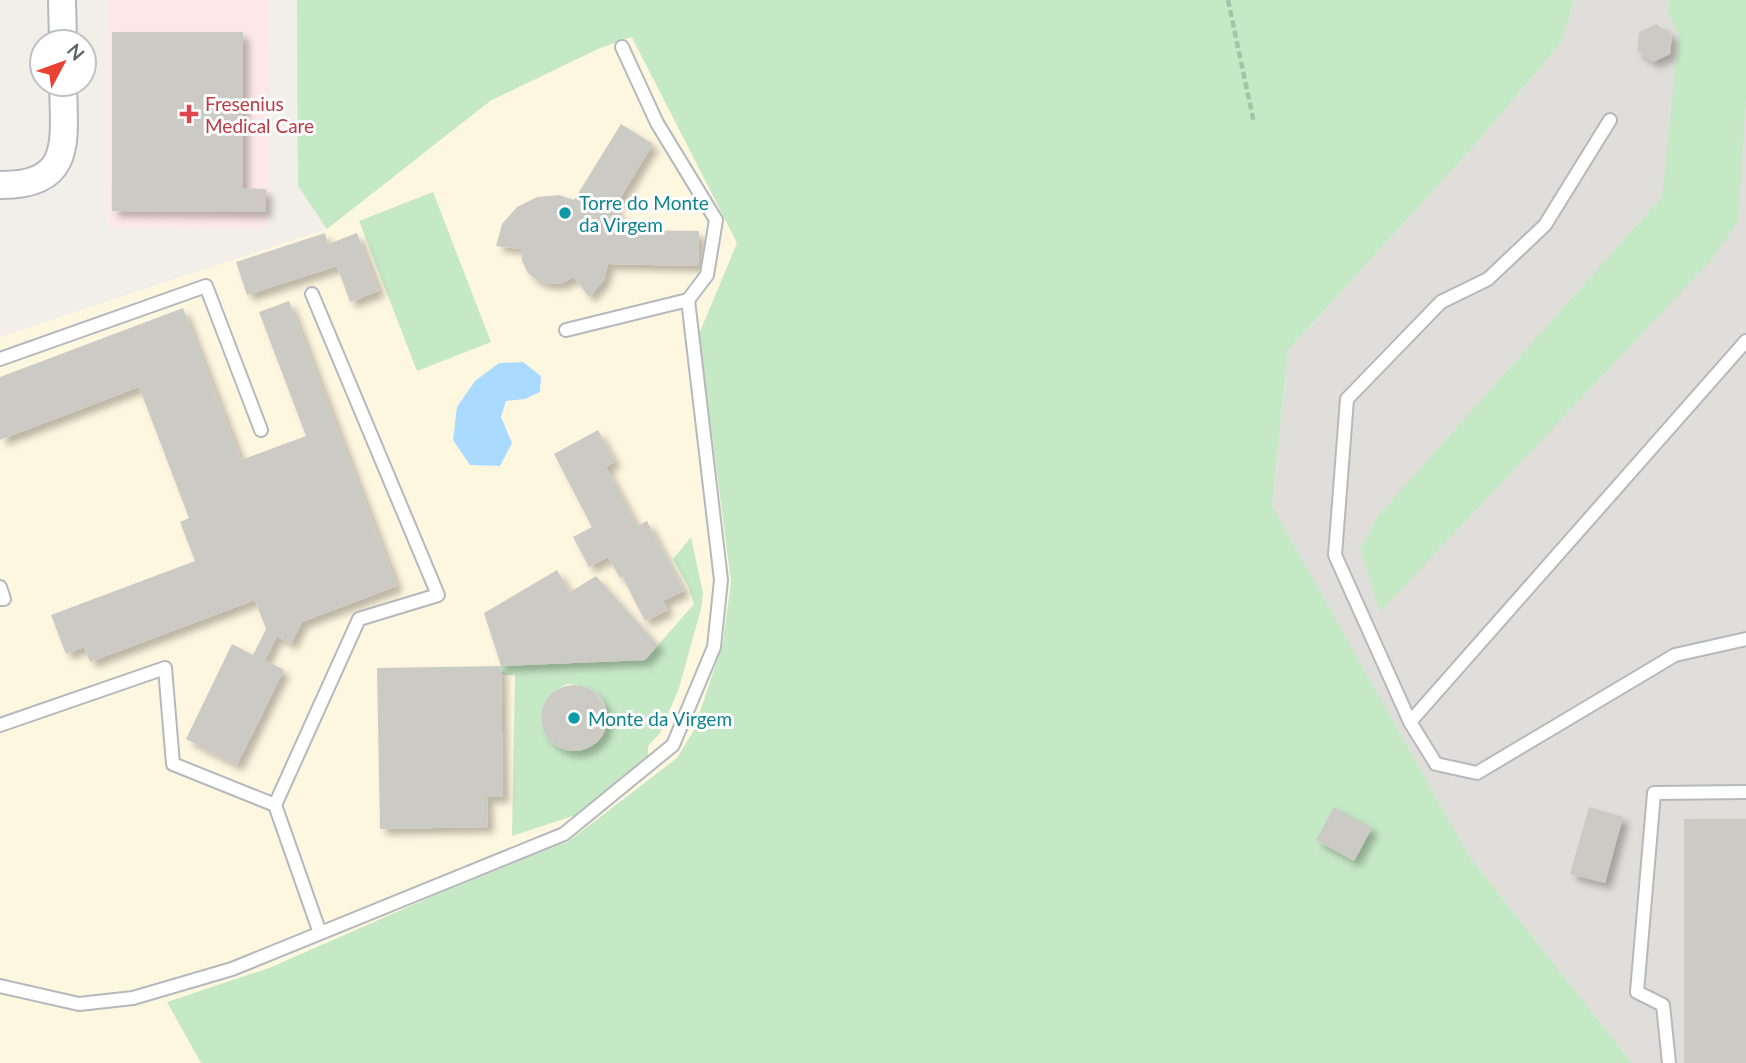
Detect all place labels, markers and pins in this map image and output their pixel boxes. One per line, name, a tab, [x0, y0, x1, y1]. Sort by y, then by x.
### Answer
place label: Fresenius Medical Care	[205, 92, 314, 137]
marker: Fresenius Medical Care	[179, 104, 199, 124]
place label: Torre do Monte da Virgem	[579, 191, 709, 236]
marker: Torre do Monte da Virgem	[557, 205, 573, 221]
place label: Monte da Virgem	[588, 707, 732, 730]
marker: Monte da Virgem	[566, 710, 582, 726]

